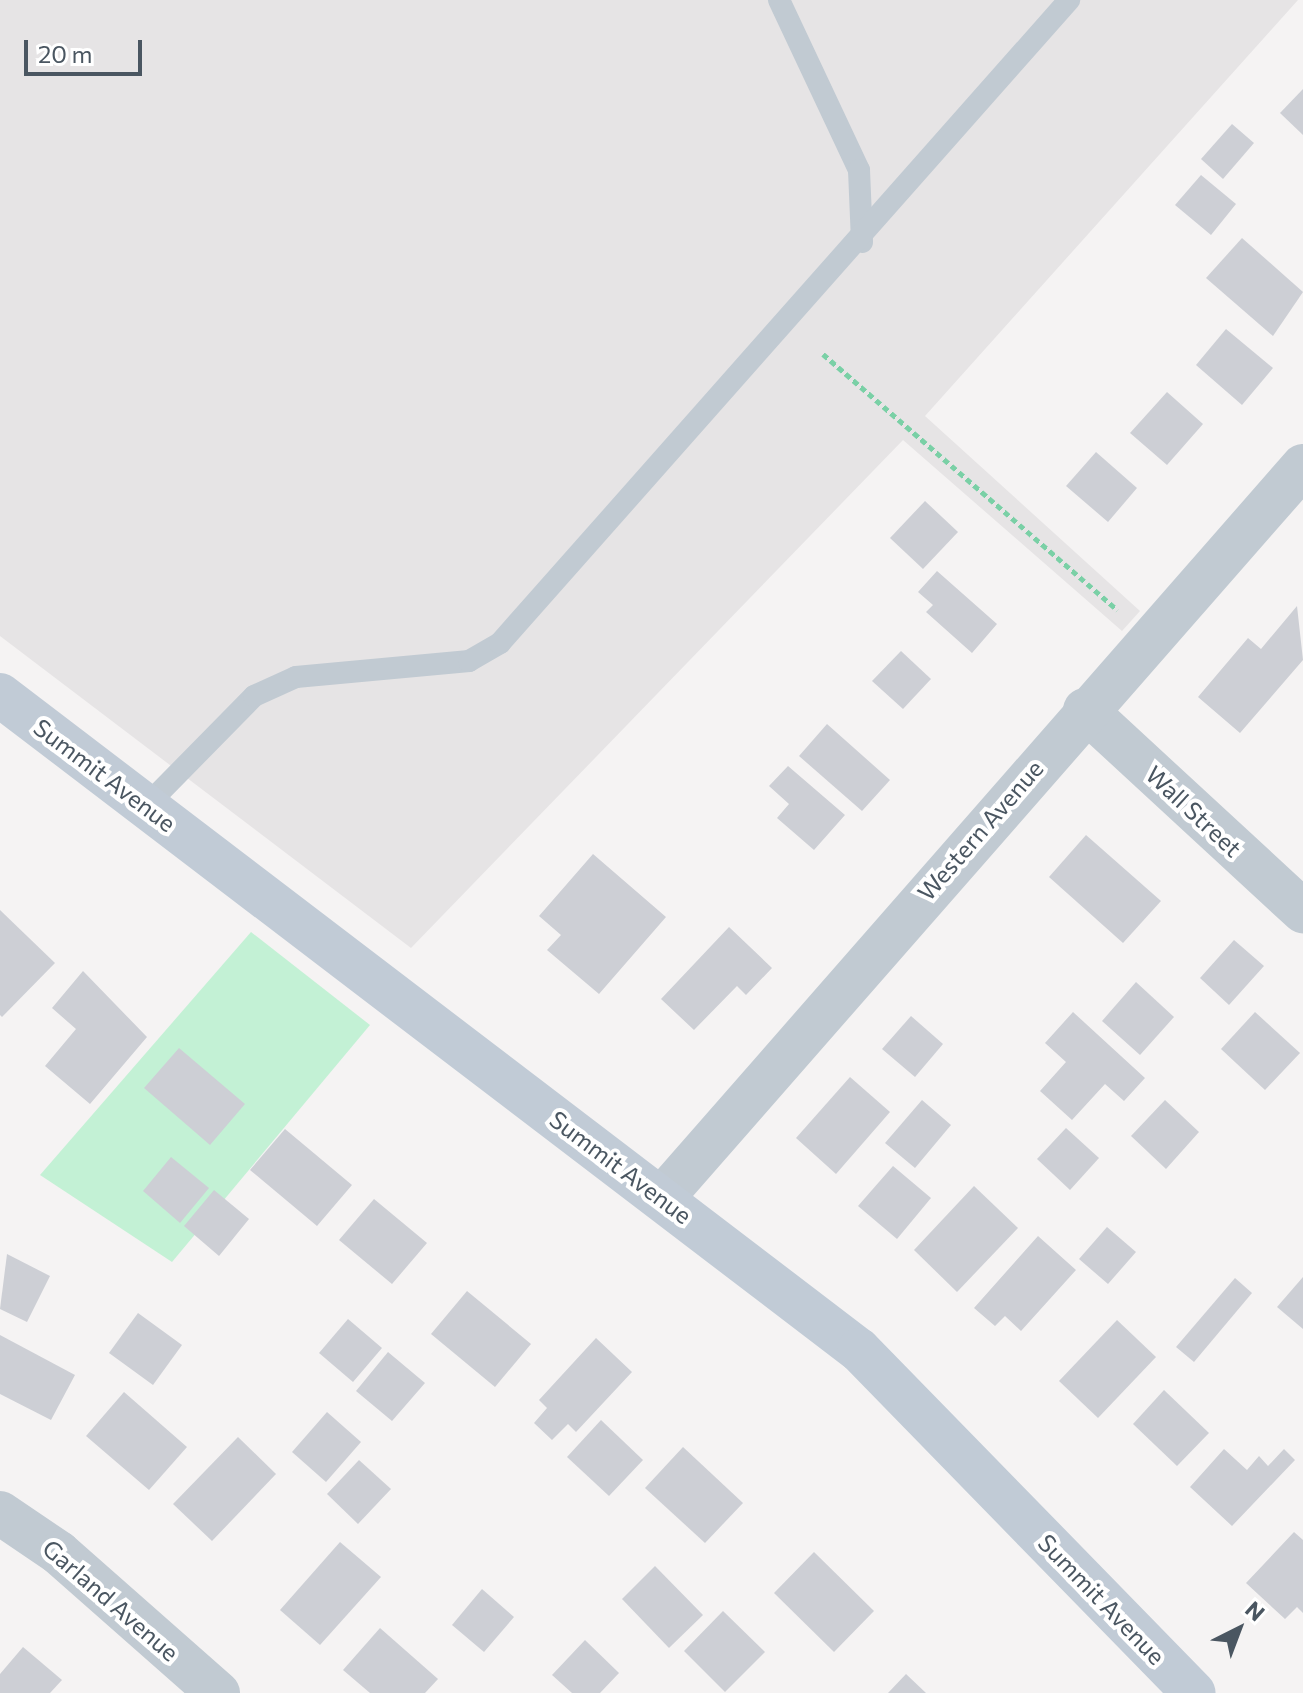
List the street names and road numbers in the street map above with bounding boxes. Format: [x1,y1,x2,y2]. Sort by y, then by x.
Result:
street label: Summit Avenue [28,712,182,838]
street label: Western Avenue [911,754,1049,906]
street label: Wall Street [1140,759,1248,863]
street label: Summit Avenue [544,1104,698,1230]
street label: Summit Avenue [1033,1528,1171,1670]
street label: Garland Avenue [37,1533,185,1667]

